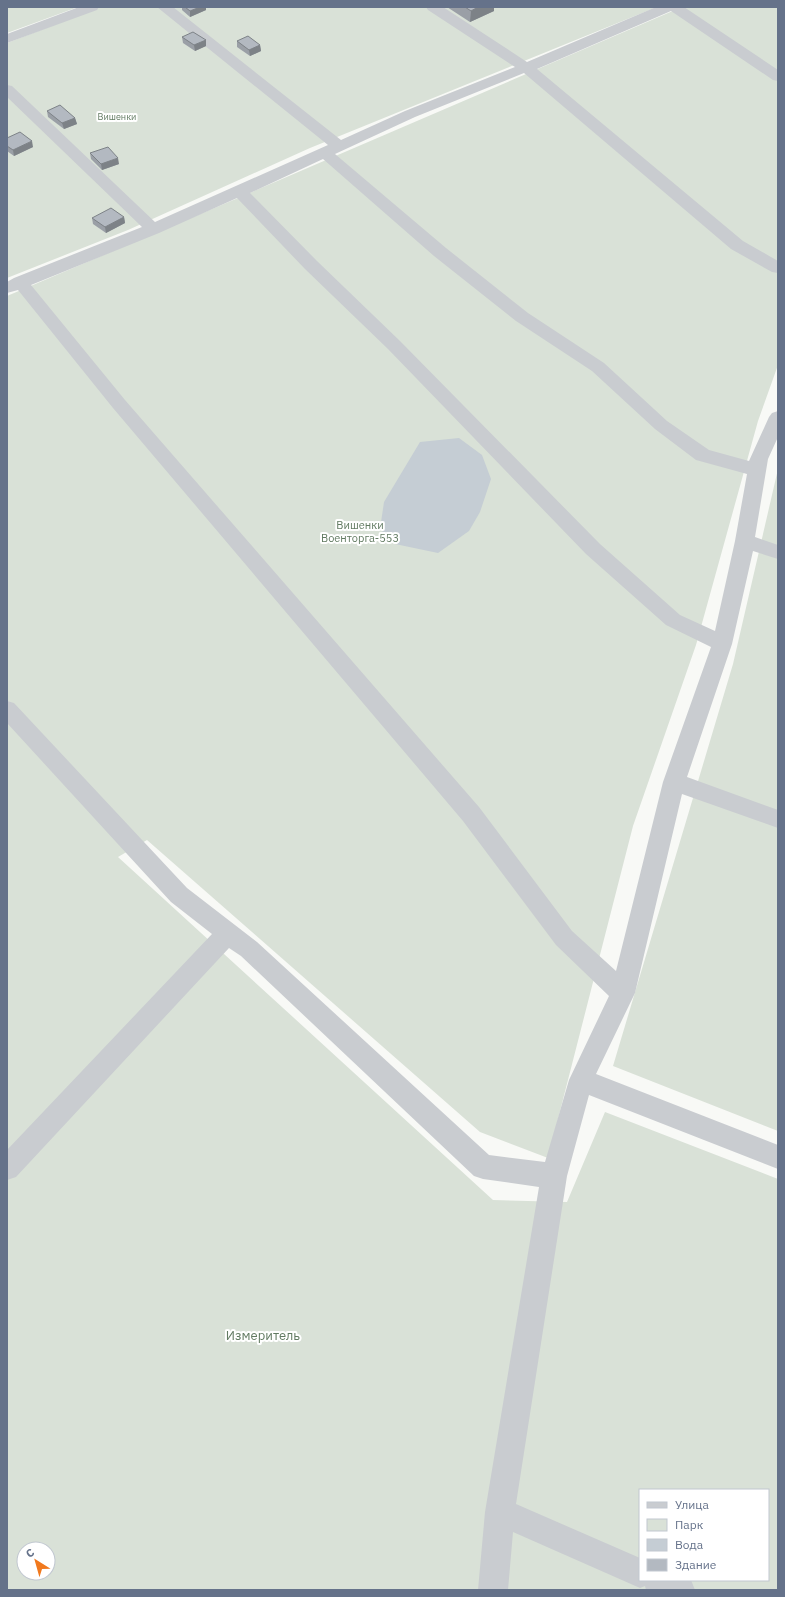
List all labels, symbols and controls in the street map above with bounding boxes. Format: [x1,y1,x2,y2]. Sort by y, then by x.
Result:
park label: Вишенки [98,111,136,122]
park label: Вишенки Военторга-553 [321,518,399,545]
park label: Измеритель [226,1327,300,1344]
legend [639,1489,769,1581]
text: Улица [675,1497,709,1512]
text: Парк [675,1517,704,1532]
text: Вода [675,1537,704,1552]
north arrow [16,1541,56,1581]
text: С [23,1545,37,1561]
text: Здание [675,1557,717,1572]

